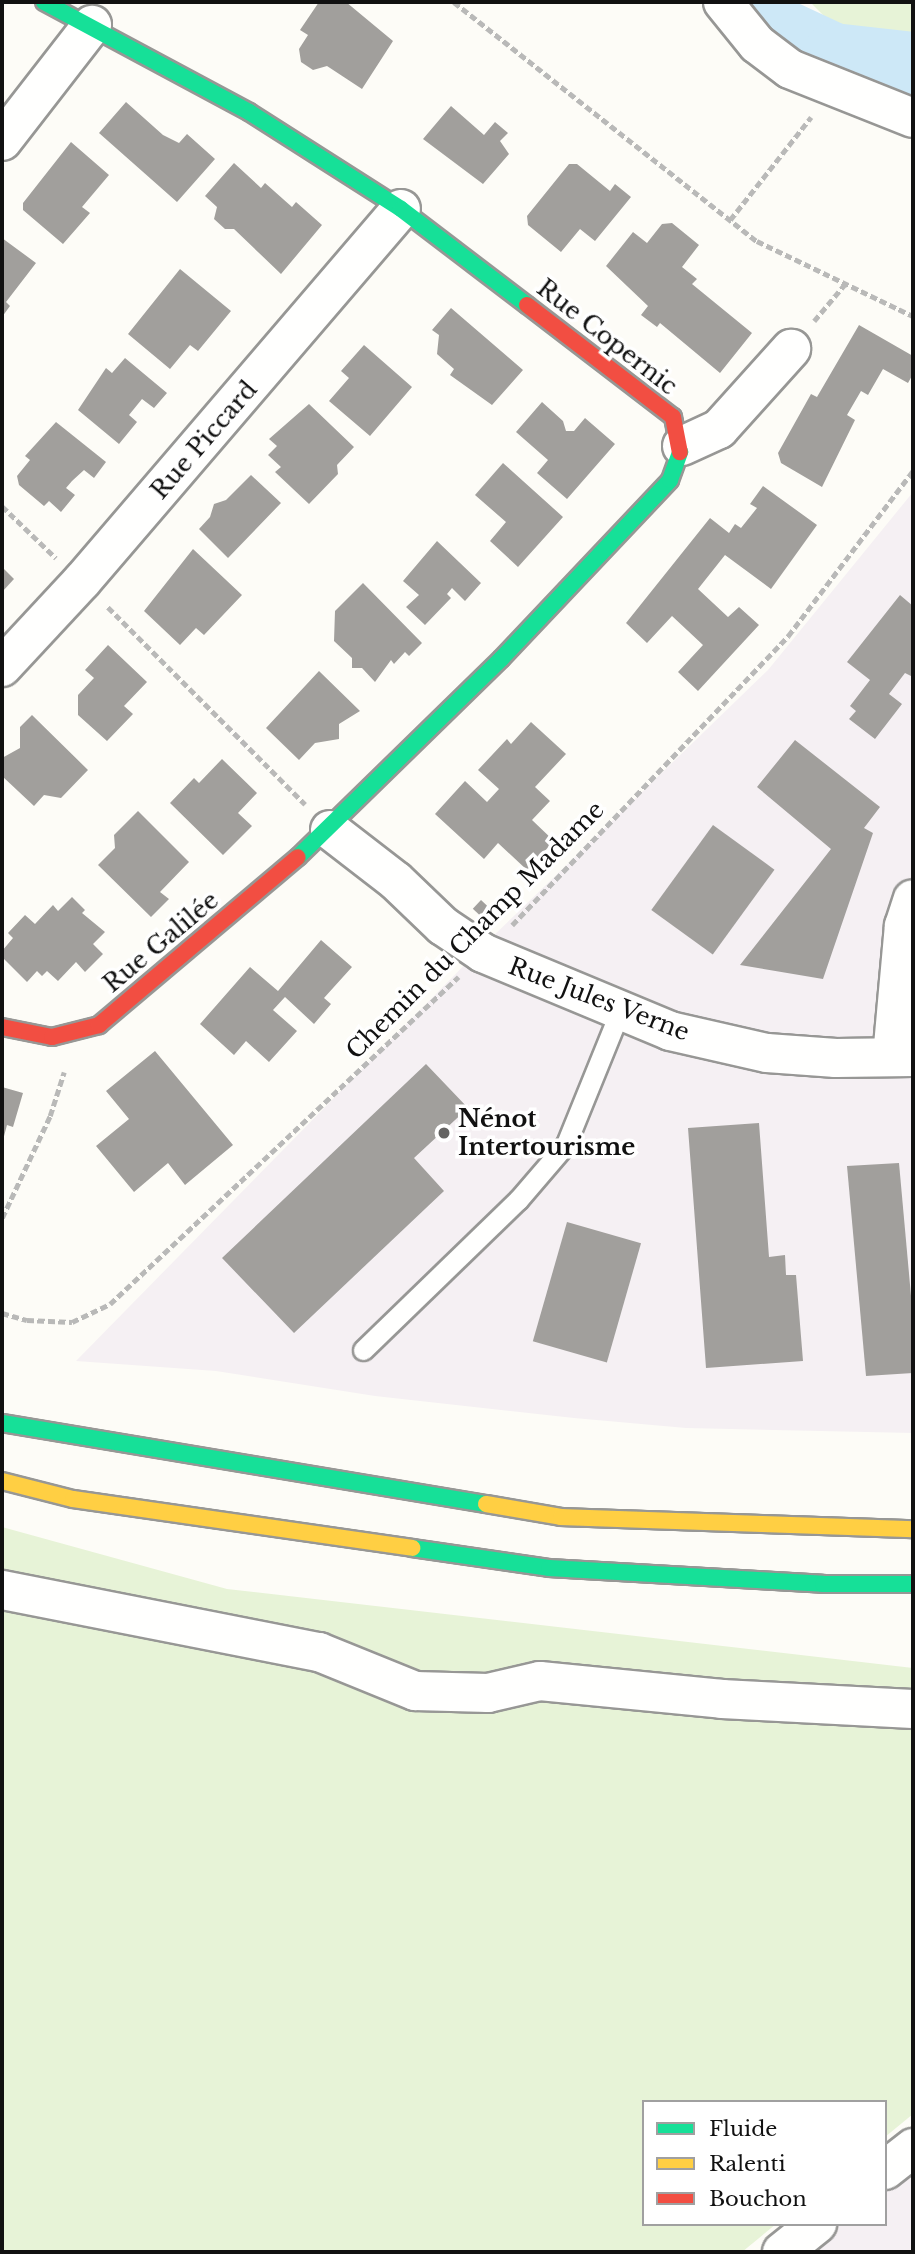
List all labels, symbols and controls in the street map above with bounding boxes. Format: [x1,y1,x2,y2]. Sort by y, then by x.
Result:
street label: Rue Copernic [531,273,683,401]
street label: Rue Piccard [145,375,263,505]
street label: Chemin du Champ Madame [340,795,610,1065]
street label: Rue Galilée [98,886,224,998]
street label: Rue Jules Verne [504,951,694,1047]
place label: Nénot Intertourisme [458,1105,635,1161]
marker: Nénot Intertourisme [436,1125,452,1141]
legend [642,2100,887,2226]
text: Fluide [709,2116,777,2142]
text: Ralenti [709,2151,786,2177]
text: Bouchon [709,2186,807,2212]

